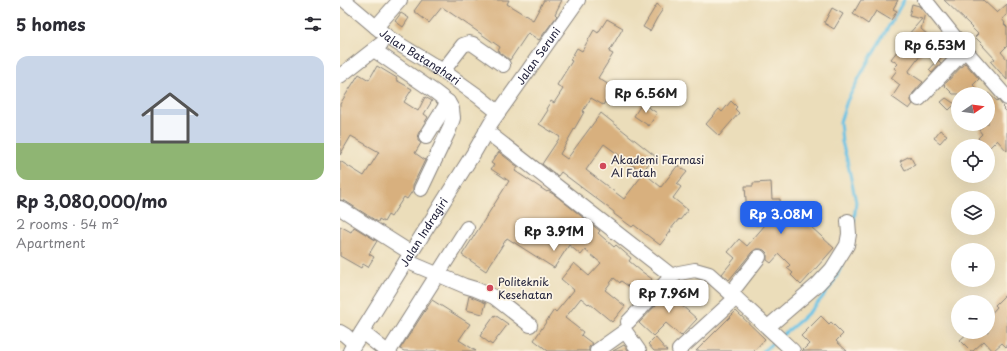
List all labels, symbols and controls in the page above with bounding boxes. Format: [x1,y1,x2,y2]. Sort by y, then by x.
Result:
text: 5 homes [16,11,86,37]
icon: filters [302,13,324,35]
street label: Jalan Batanghari [376,24,464,89]
street label: Jalan Seruni [512,24,564,88]
pin: Rp 6.53M [894,32,976,66]
text: Rp 6.53M [904,35,966,54]
pin: Rp 6.56M [605,80,687,114]
icon: home [134,82,206,154]
text: Rp 6.56M [615,83,677,102]
north arrow [951,87,995,131]
map controls [951,87,995,339]
button: locate [951,139,995,183]
place label: Akademi Farmasi Al Fatah [611,151,704,181]
marker: Akademi Farmasi Al Fatah [598,161,608,171]
text: Rp 3,080,000/mo [16,188,167,214]
button: layers [951,191,995,235]
street label: Jalan Indragiri [396,194,452,270]
pin: Rp 3.08M [740,201,822,235]
text: Rp 3.08M [749,204,813,223]
text: 2 rooms · 54 m² [16,214,119,233]
pin: Rp 3.91M [513,218,595,252]
text: Rp 3.91M [524,221,584,240]
text: Apartment [16,233,85,252]
button: + [951,243,995,287]
place label: Politeknik Kesehatan [498,273,553,303]
pin: Rp 7.96M [628,280,710,314]
marker: Politeknik Kesehatan [485,283,495,293]
text: Rp 7.96M [639,283,699,302]
button: − [951,295,995,339]

